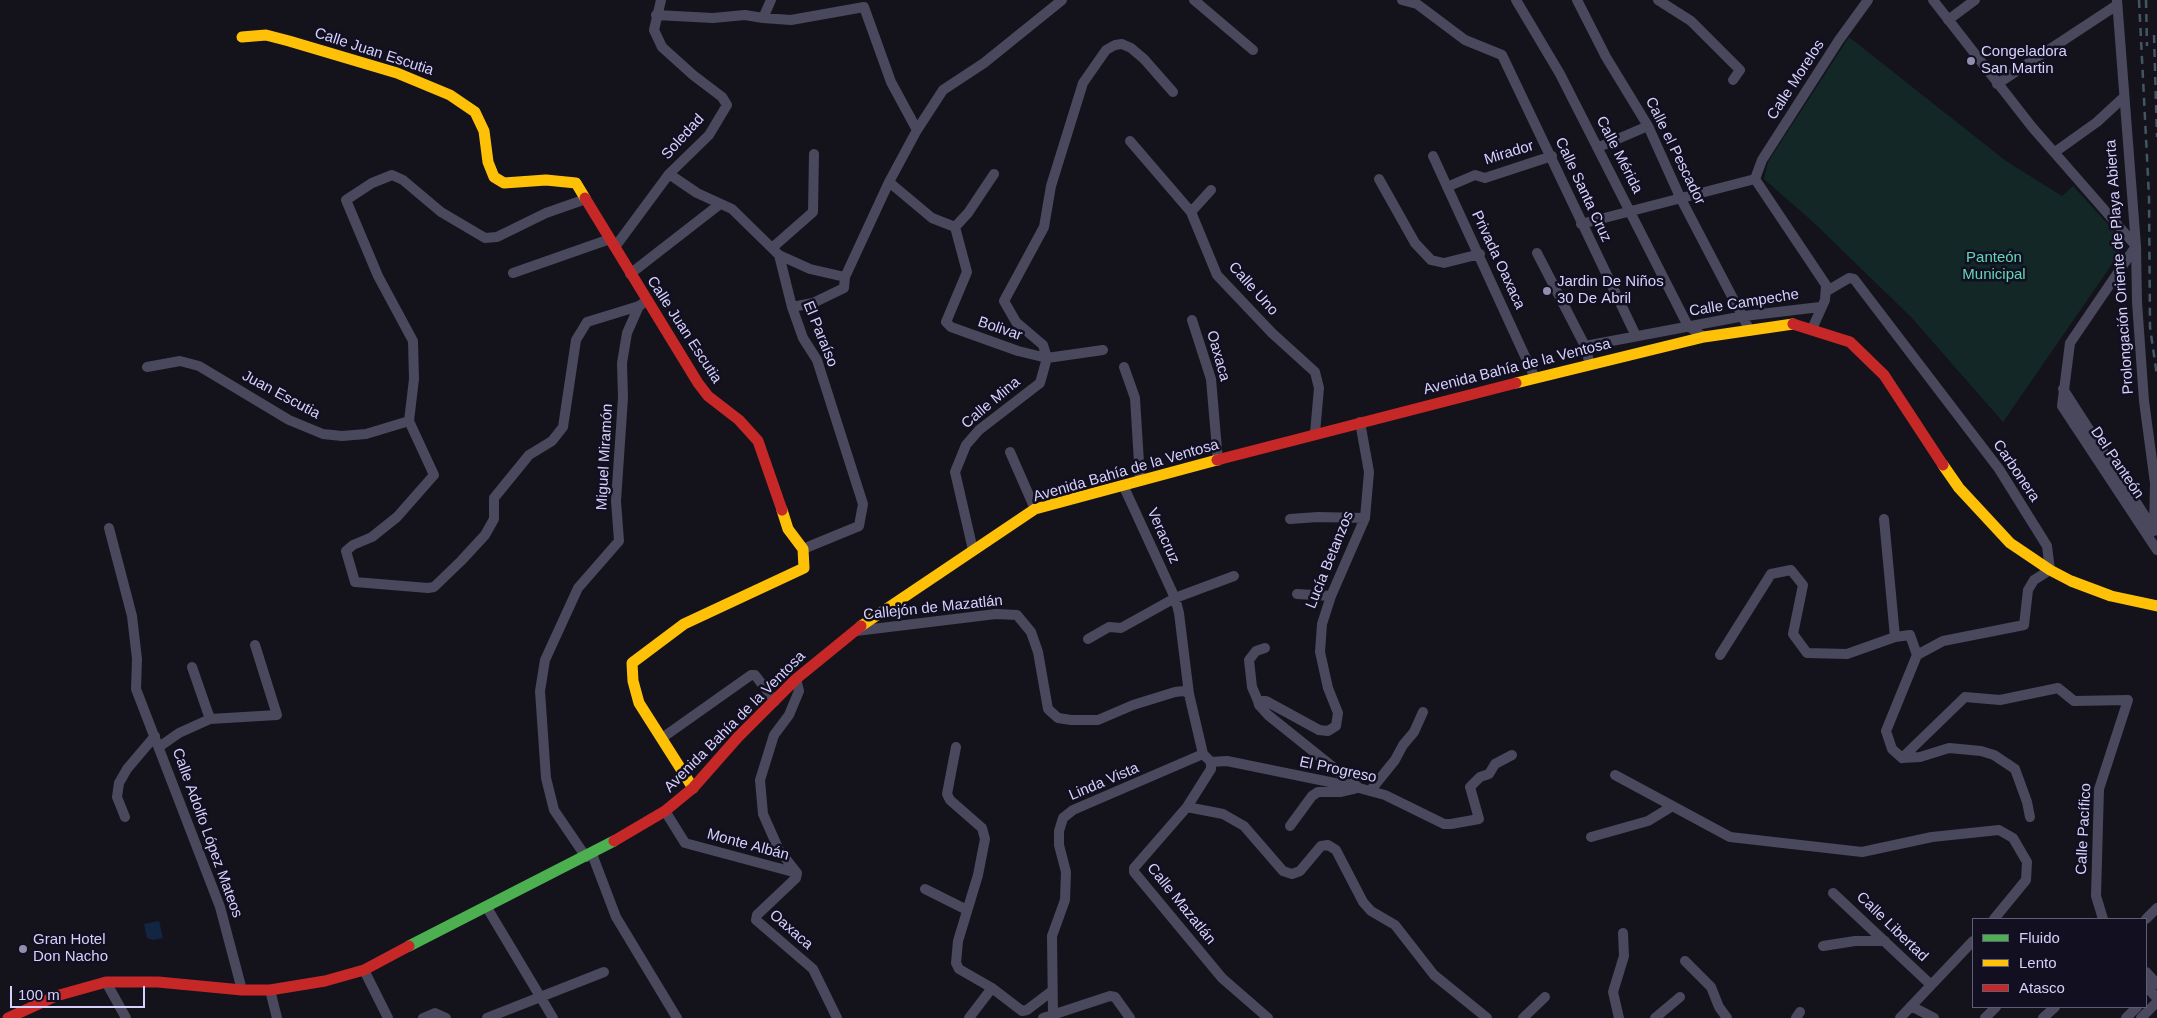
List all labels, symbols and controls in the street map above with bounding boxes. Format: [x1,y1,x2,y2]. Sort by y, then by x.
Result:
street label: Calle Juan Escutia [312,24,436,80]
street label: Calle Morelos [1763,37,1829,123]
place label: Congeladora San Martin [1981,43,2067,78]
marker: Congeladora San Martin [1965,55,1977,67]
street label: Calle el Pescador [1641,94,1709,208]
street label: Soledad [658,111,708,163]
street label: Calle Mérida [1592,113,1646,197]
street label: Calle Santa Cruz [1551,135,1615,245]
street label: Mirador [1482,137,1536,169]
street label: Prolongación Oriente de Playa Abierta [2102,139,2138,395]
street label: Privada Oaxaca [1467,208,1529,312]
park label: Panteón Municipal [1962,249,2026,284]
street label: Calle Uno [1224,259,1282,319]
street label: Calle Juan Escutia [643,273,725,387]
place label: Jardin De Niños 30 De Abril [1557,273,1664,308]
marker: Jardin De Niños 30 De Abril [1541,285,1553,297]
street label: Calle Campeche [1688,285,1800,321]
street label: El Paraíso [799,299,841,369]
street label: Bolivar [975,313,1025,345]
street label: Oaxaca [1202,329,1234,383]
street label: Avenida Bahía de la Ventosa [1421,335,1613,399]
street label: Juan Escutia [239,367,323,423]
street label: Calle Mina [958,373,1024,433]
street label: Miguel Miramón [593,403,617,511]
street label: Del Panteón [2086,424,2148,502]
street label: Avenida Bahía de la Ventosa [1031,436,1221,506]
street label: Carbonera [1989,437,2043,505]
street label: Veracruz [1143,505,1183,567]
street label: Lucía Betanzos [1302,509,1358,611]
street label: Callejón de Mazatlán [862,592,1004,624]
street label: Avenida Bahía de la Ventosa [661,648,809,796]
street label: Calle Adolfo López Mateos [168,746,246,920]
street label: El Progreso [1298,753,1378,787]
street label: Linda Vista [1066,759,1142,805]
street label: Calle Pacífico [2073,783,2095,875]
street label: Monte Albán [705,825,791,865]
street label: Calle Mazatlán [1143,860,1219,948]
street label: Calle Libertad [1852,888,1932,966]
street label: Oaxaca [766,906,816,954]
legend [1972,918,2147,1008]
text: Fluido [2019,929,2060,946]
place label: Gran Hotel Don Nacho [33,931,108,966]
marker: Gran Hotel Don Nacho [17,943,29,955]
text: Lento [2019,954,2057,971]
scale bar [12,976,148,1008]
text: Atasco [2019,979,2065,996]
text: 100 m [18,986,60,1003]

